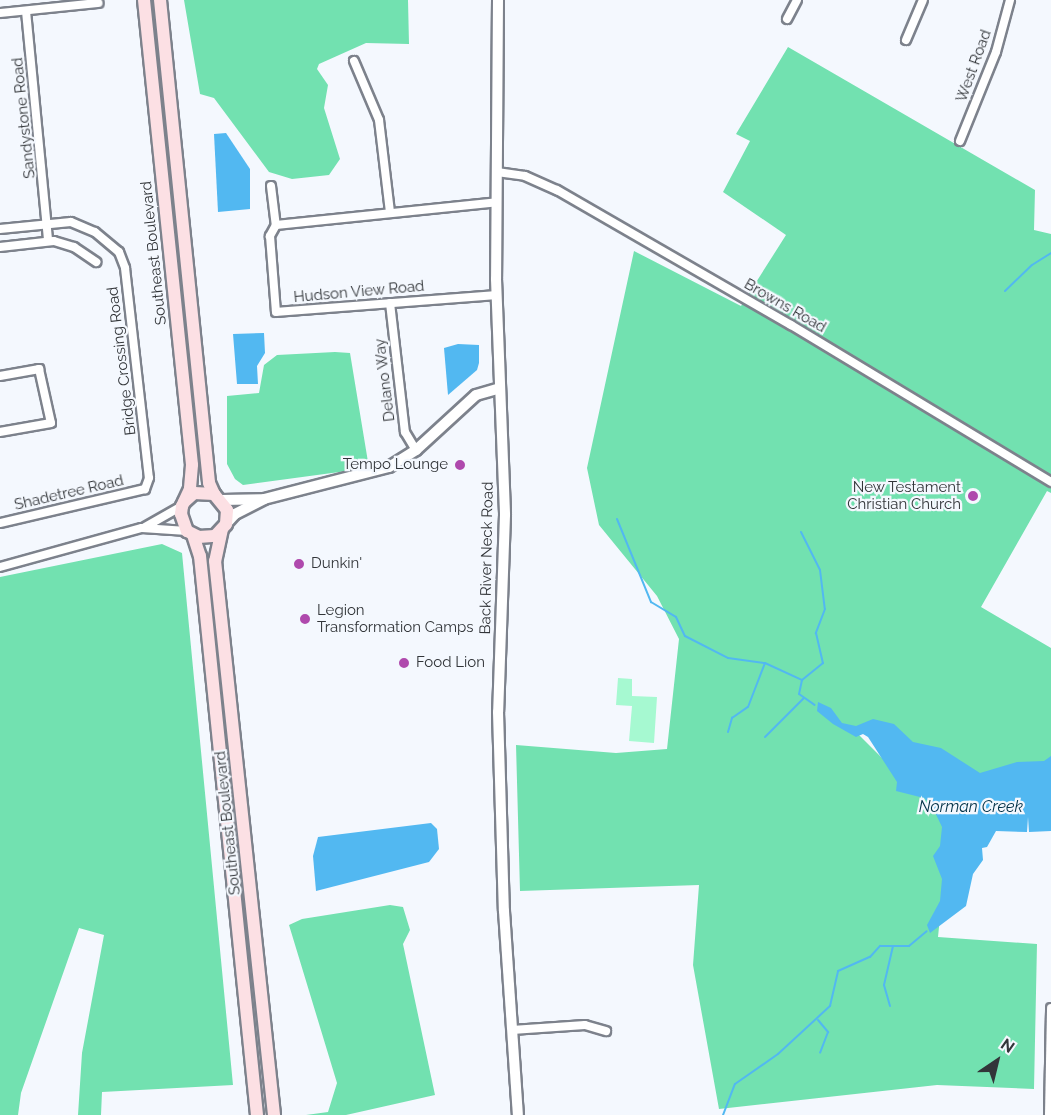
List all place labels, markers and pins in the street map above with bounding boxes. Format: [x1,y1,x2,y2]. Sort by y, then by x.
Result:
place label: Tempo Lounge [343,456,448,474]
marker: Tempo Lounge [453,458,467,472]
place label: New Testament Christian Church [847,478,961,513]
marker: New Testament Christian Church [966,489,980,503]
place label: Dunkin' [311,555,362,573]
marker: Dunkin' [292,557,306,571]
place label: Legion Transformation Camps [317,601,474,636]
marker: Legion Transformation Camps [298,612,312,626]
place label: Food Lion [416,654,485,672]
marker: Food Lion [397,656,411,670]

